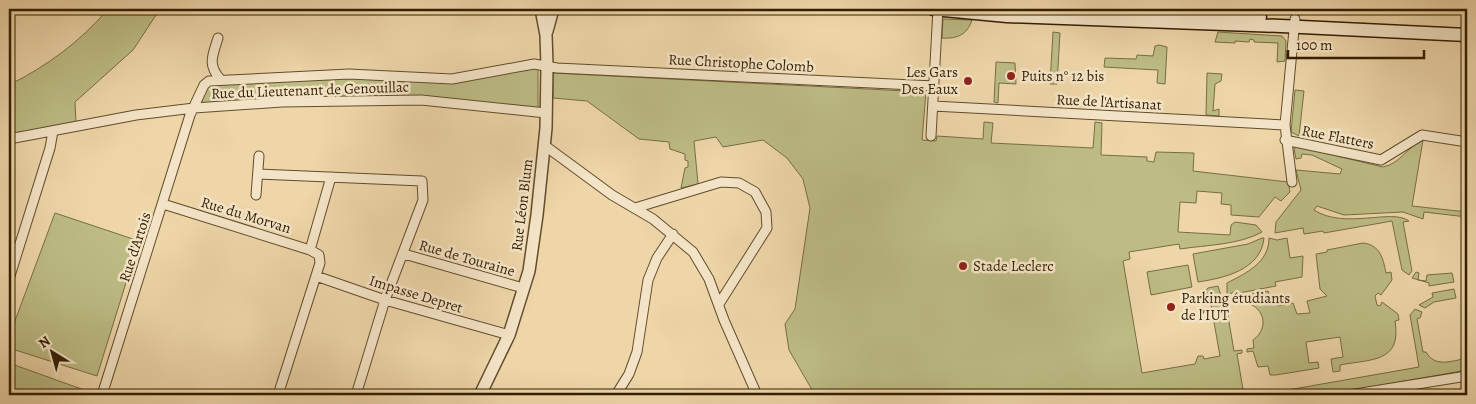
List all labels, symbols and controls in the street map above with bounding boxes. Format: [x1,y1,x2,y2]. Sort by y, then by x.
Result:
scale bar [1288,28,1425,60]
text: 100 m [1296,35,1333,55]
street label: Rue Christophe Colomb [668,49,815,77]
place label: Les Gars Des Eaux [901,62,958,99]
place label: Puits n° 12 bis [1021,66,1104,86]
marker: Puits n° 12 bis [1005,70,1017,82]
marker: Les Gars Des Eaux [962,75,974,87]
street label: Rue du Lieutenant de Genouillac [211,77,409,103]
street label: Rue de l'Artisanat [1056,89,1162,115]
street label: Rue Flatters [1300,120,1376,154]
street label: Rue Léon Blum [506,157,538,252]
street label: Rue du Morvan [199,192,293,238]
street label: Rue d'Artois [114,209,156,285]
street label: Rue de Touraine [417,235,518,281]
place label: Stade Leclerc [973,256,1054,276]
marker: Stade Leclerc [957,260,969,272]
street label: Impasse Depret [367,270,465,318]
place label: Parking étudiants de l'IUT [1181,288,1290,325]
marker: Parking étudiants de l'IUT [1165,301,1177,313]
north arrow [28,326,78,376]
text: N [35,331,54,353]

